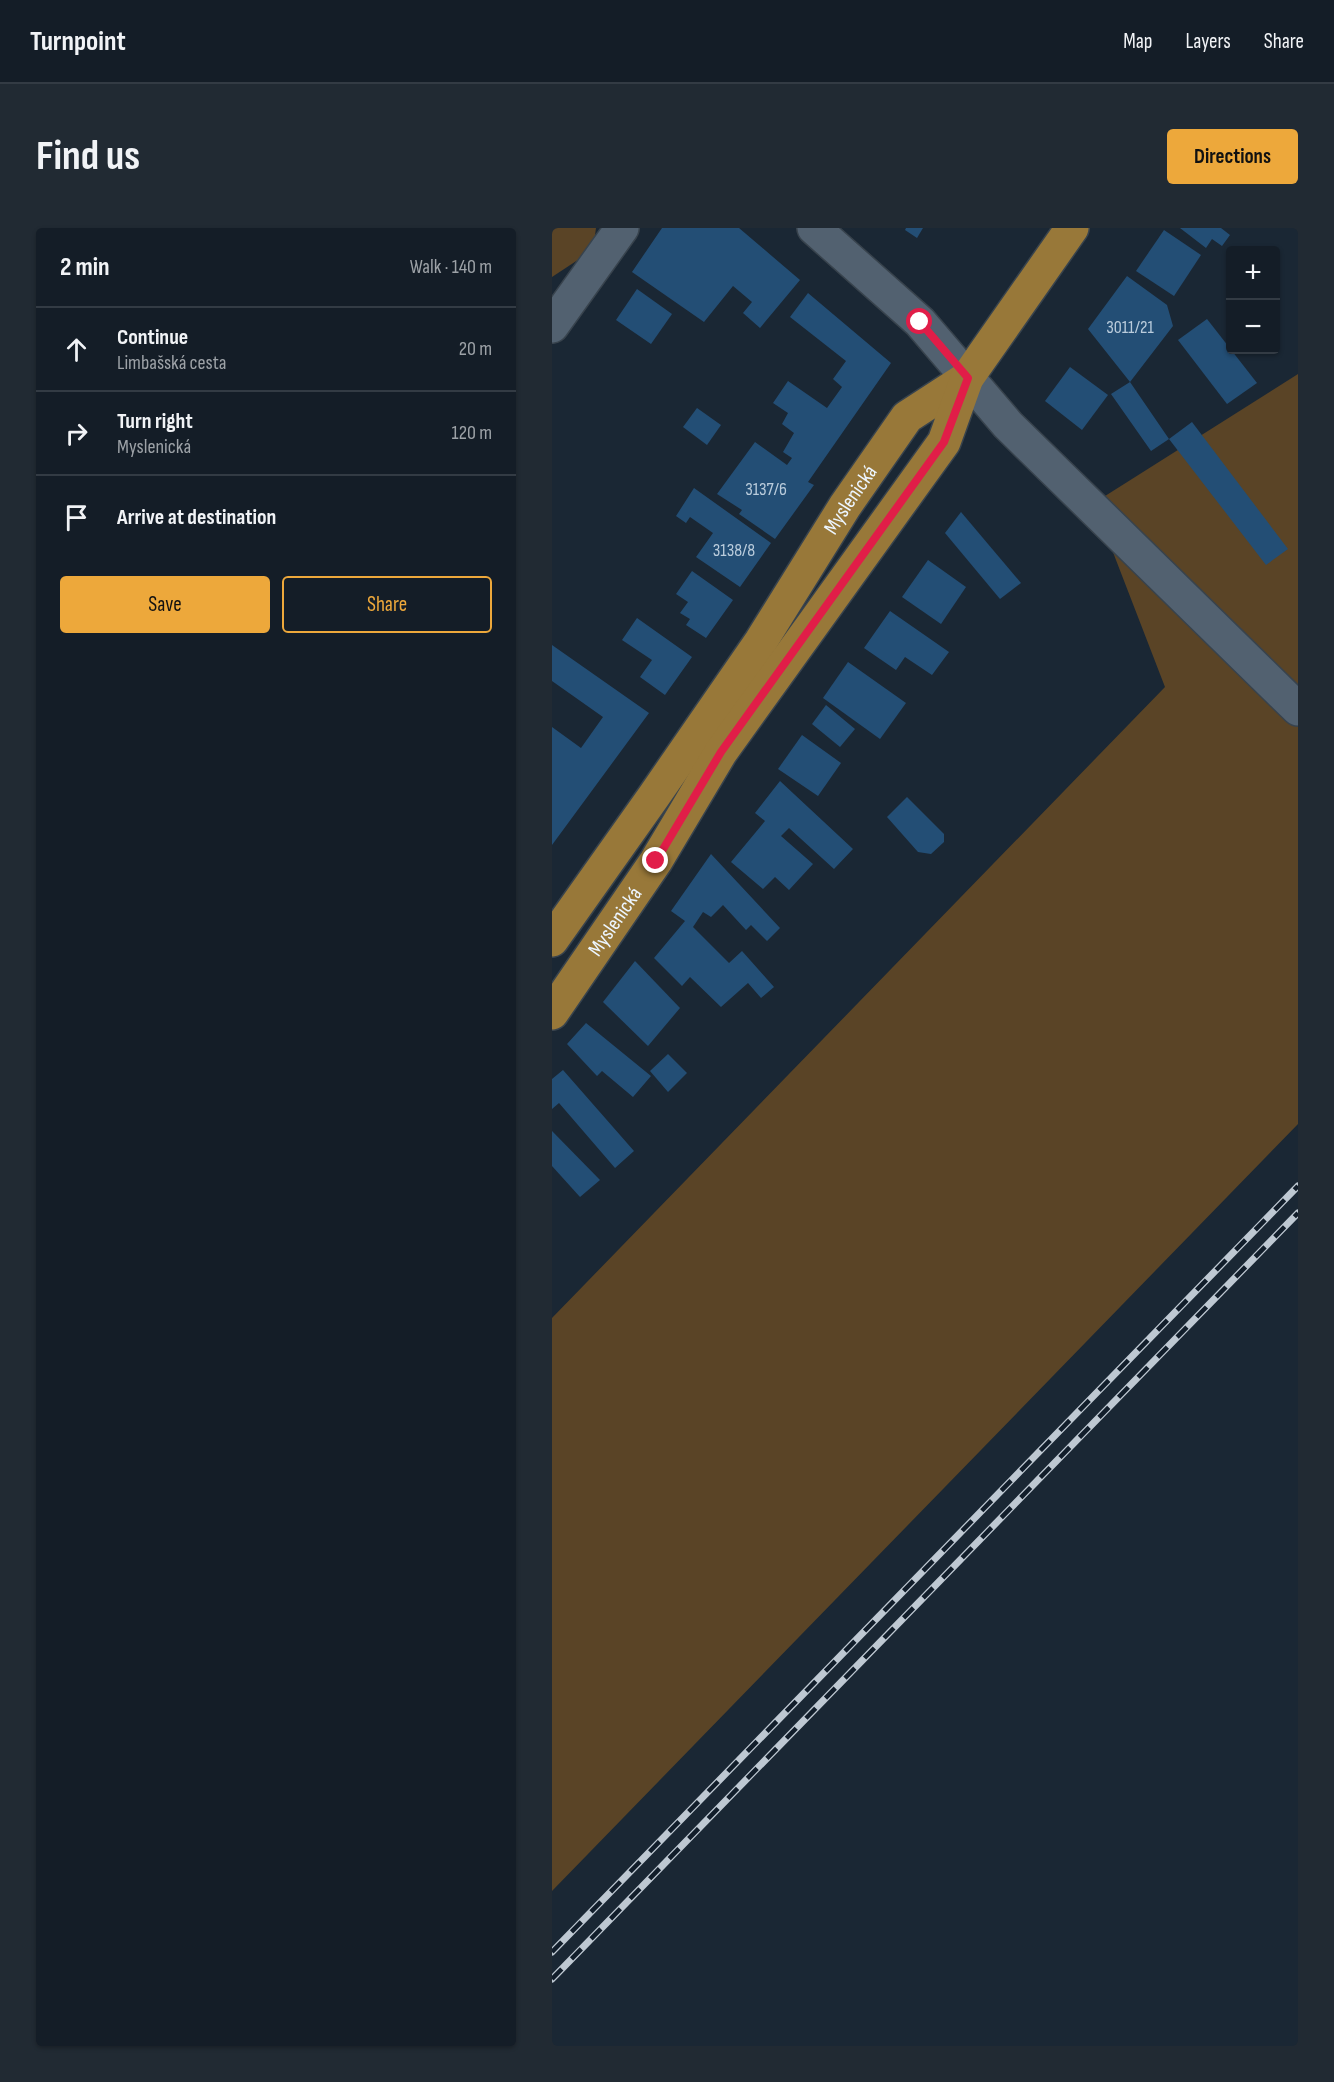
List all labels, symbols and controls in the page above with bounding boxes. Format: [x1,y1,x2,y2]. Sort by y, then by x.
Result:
text: Turnpoint [30,25,126,58]
text: Map [1123,29,1152,54]
text: Layers [1185,29,1231,54]
text: Share [1264,29,1304,54]
button: Directions [1167,129,1298,184]
text: Find us [36,131,140,182]
map controls [1226,246,1280,354]
button: + [1226,246,1280,300]
text: 2 min [60,252,110,283]
text: Walk · 140 m [410,255,492,279]
button: − [1226,300,1280,354]
route start [906,308,932,334]
house number: 3011/21 [1106,317,1154,338]
text: Continue [117,324,188,351]
icon: ahead [60,333,93,366]
text: 20 m [459,337,492,361]
text: Limbašská cesta [117,351,226,375]
text: Turn right [117,408,193,435]
icon: right [60,417,93,450]
text: 120 m [452,421,492,445]
text: Myslenická [117,435,191,459]
street label: Myslenická [819,460,883,539]
house number: 3137/6 [745,479,787,500]
icon: arrive [60,501,93,534]
text: Arrive at destination [117,504,276,531]
house number: 3138/8 [713,540,755,561]
button: Save [60,576,270,633]
button: Share [282,576,492,633]
route end [642,847,668,873]
street label: Myslenická [583,882,647,961]

